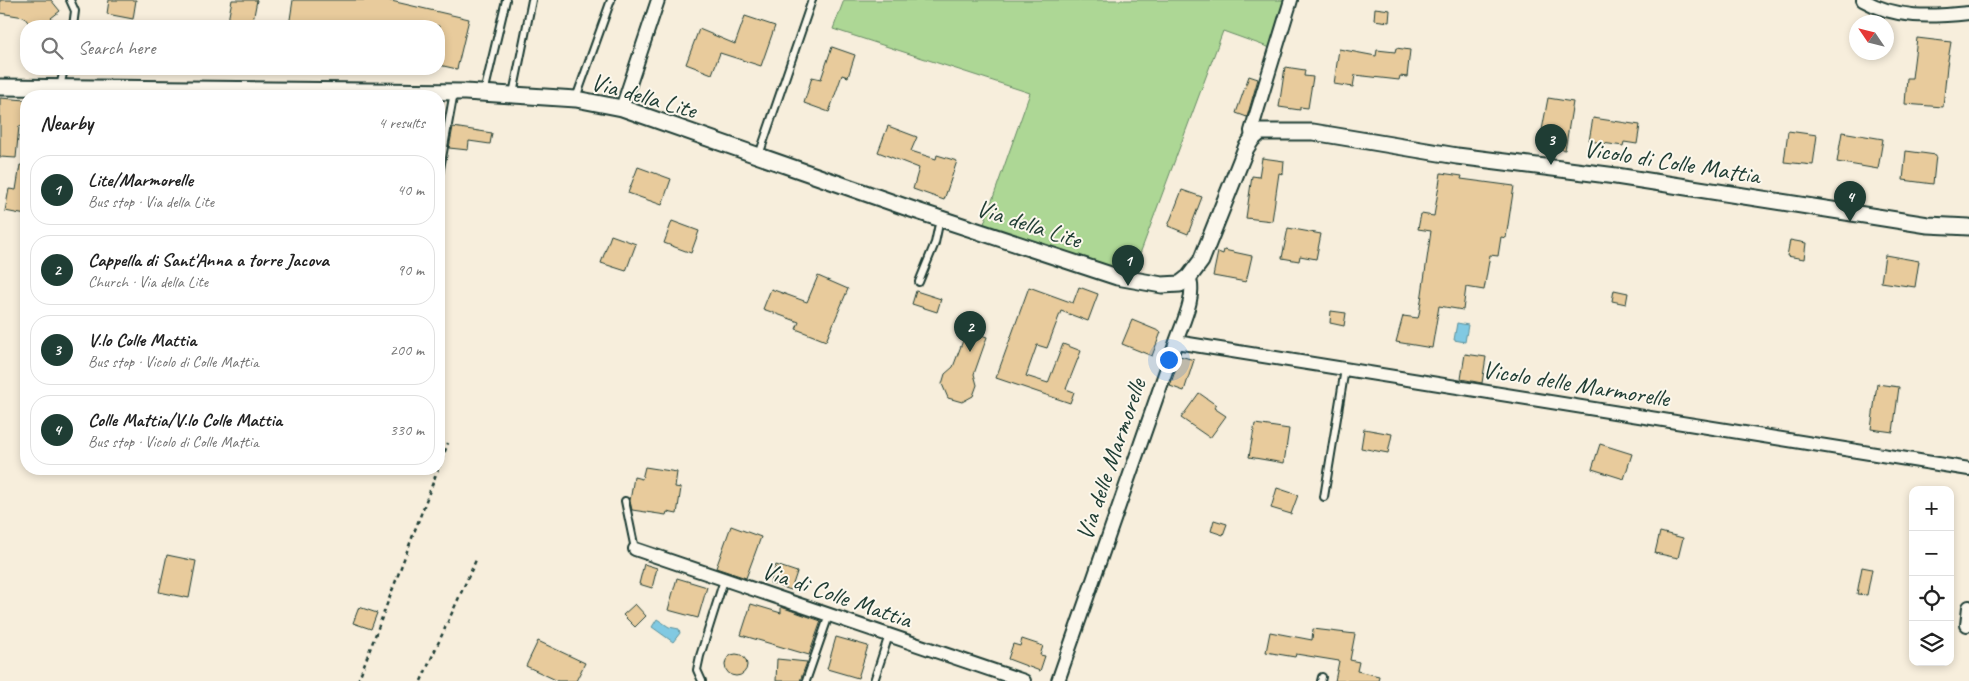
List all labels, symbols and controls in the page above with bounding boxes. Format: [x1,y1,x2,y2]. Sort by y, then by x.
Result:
north arrow [1849,15,1894,60]
search box [20,20,445,75]
icon: search [38,34,66,62]
text: Search here [78,36,155,60]
street label: Via della Lite [587,66,702,127]
text: Nearby [40,110,93,136]
text: 4 results [378,113,425,133]
pin: 3 [1535,124,1567,165]
street label: Vicolo di Colle Mattia [1581,132,1765,192]
text: Lite/Marmorelle [88,168,193,192]
text: 1 [53,180,61,200]
text: 40 m [397,180,424,200]
pin: 4 [1834,181,1866,222]
text: Bus stop · Via della Lite [88,192,214,212]
street label: Via della Lite [972,192,1087,256]
pin: 1 [1112,245,1144,286]
text: Cappella di Sant'Anna a torre Jacova [88,248,329,272]
text: 2 [53,260,61,280]
text: 90 m [397,260,424,280]
text: Church · Via della Lite [88,272,208,292]
pin: 2 [954,311,986,352]
text: V.lo Colle Mattia [88,328,196,352]
text: 3 [53,340,61,360]
text: 200 m [390,340,424,360]
your location [1156,347,1182,373]
text: Bus stop · Vicolo di Colle Mattia [88,352,259,372]
street label: Vicolo delle Marmorelle [1480,353,1673,415]
street label: Via delle Marmorelle [1068,373,1154,544]
text: Colle Mattia/V.lo Colle Mattia [88,408,282,432]
text: 4 [53,420,61,440]
text: 330 m [390,420,424,440]
text: Bus stop · Vicolo di Colle Mattia [88,432,259,452]
map controls [1909,486,1954,666]
button: + [1909,486,1954,531]
button: − [1909,531,1954,576]
street label: Via di Colle Mattia [758,554,918,636]
button: locate [1909,576,1954,621]
button: layers [1909,621,1954,666]

